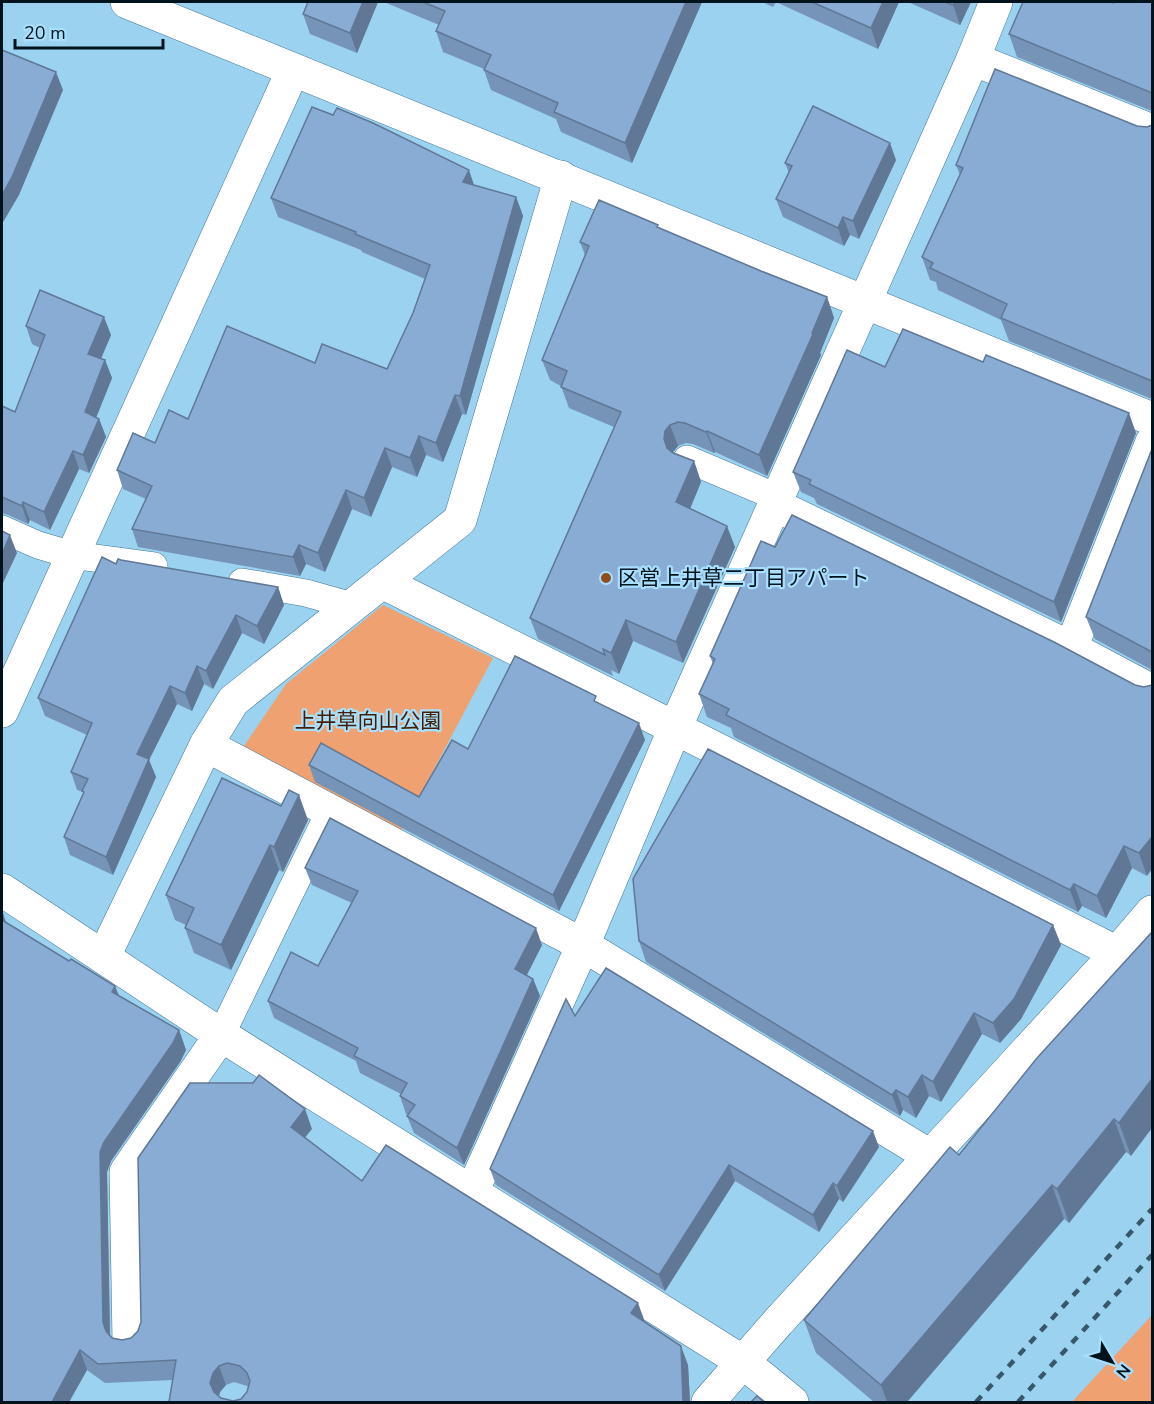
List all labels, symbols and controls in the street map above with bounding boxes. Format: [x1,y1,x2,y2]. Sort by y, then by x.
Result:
scale bar [15,12,164,50]
text: 20 m [24,21,66,45]
place label: 区営上井草二丁目アパート [618,564,870,592]
marker: 区営上井草二丁目アパート [599,571,613,585]
park label: 上井草向山公園 [295,707,442,735]
north arrow [1082,1332,1142,1392]
text: N [1111,1359,1135,1382]

